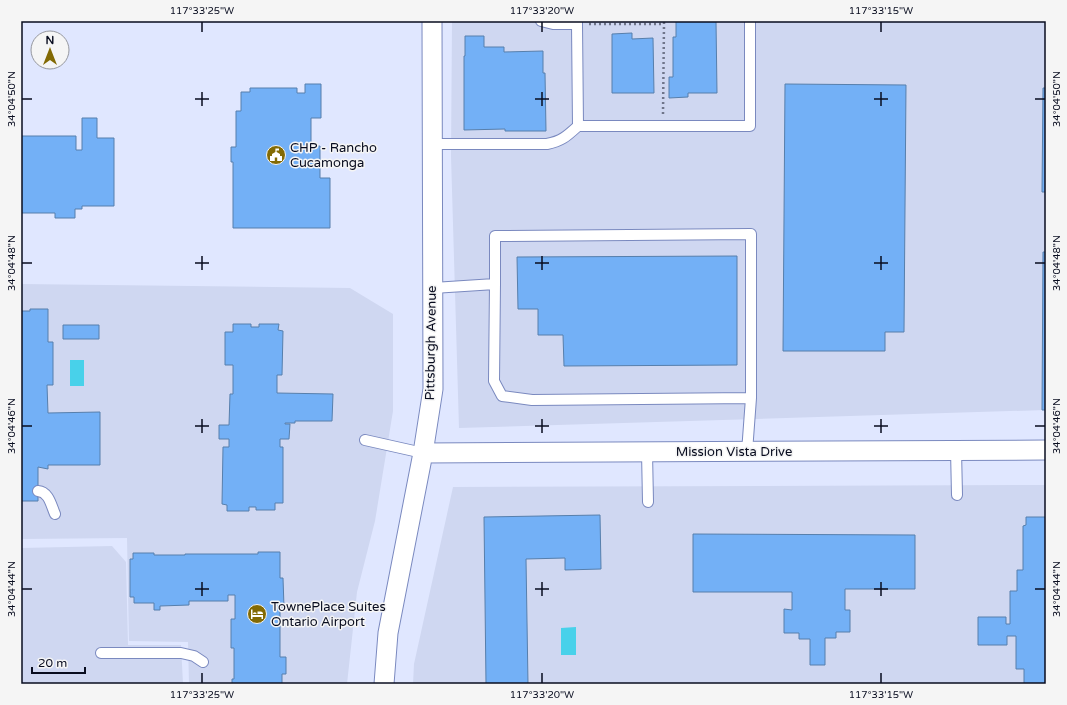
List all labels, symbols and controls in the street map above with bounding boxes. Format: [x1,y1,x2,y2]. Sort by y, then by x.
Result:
text: 117°33'25"W [170,5,234,17]
text: 117°33'20"W [510,5,574,17]
text: 117°33'15"W [849,5,913,17]
north arrow [30,30,70,70]
text: N [46,34,54,47]
text: 34°04'50"N [6,71,18,127]
text: 34°04'50"N [1051,71,1063,127]
place label: CHP - Rancho Cucamonga [290,140,377,171]
public building icon: CHP - Rancho Cucamonga [265,144,287,166]
text: 34°04'48"N [6,235,18,291]
text: 34°04'48"N [1051,235,1063,291]
street label: Pittsburgh Avenue [422,285,440,401]
text: 34°04'46"N [6,398,18,454]
text: 34°04'46"N [1051,398,1063,454]
street label: Mission Vista Drive [676,444,792,460]
text: 34°04'44"N [6,561,18,617]
text: 34°04'44"N [1051,561,1063,617]
place label: TownePlace Suites Ontario Airport [271,599,386,630]
hotel icon: TownePlace Suites Ontario Airport [246,603,268,625]
scale bar [32,649,85,675]
text: 20 m [38,656,67,670]
text: 117°33'25"W [170,689,234,701]
text: 117°33'20"W [510,689,574,701]
text: 117°33'15"W [849,689,913,701]

